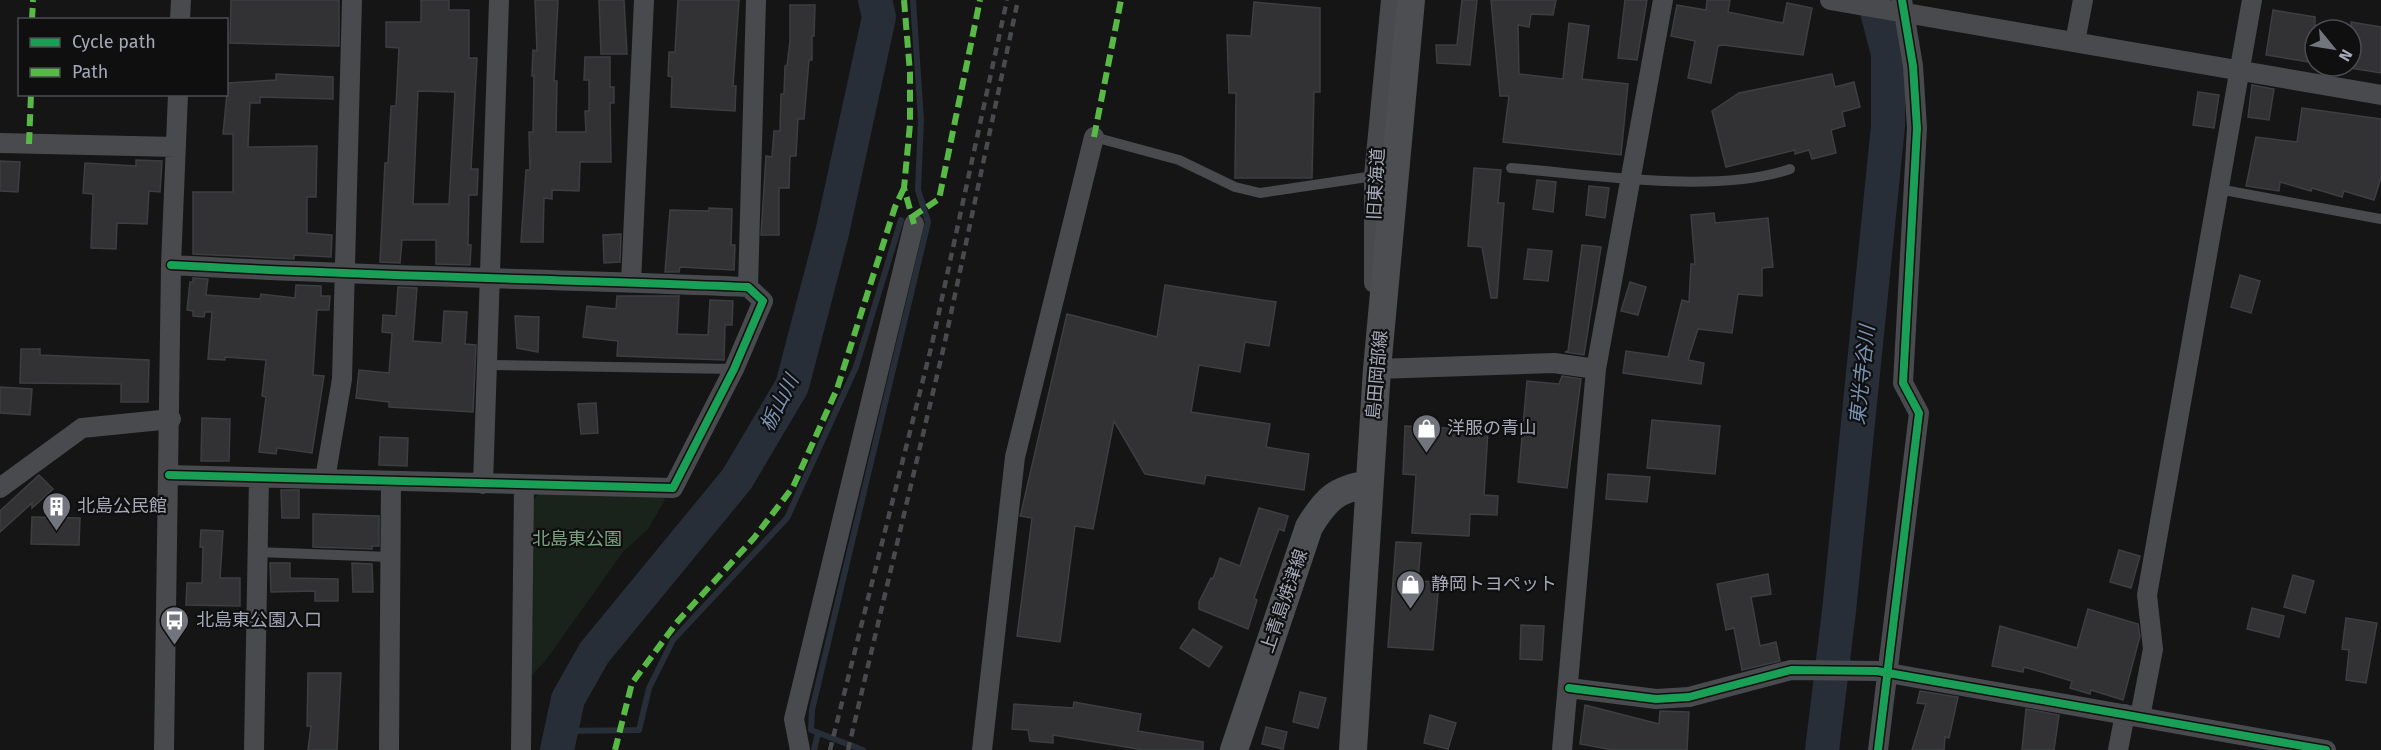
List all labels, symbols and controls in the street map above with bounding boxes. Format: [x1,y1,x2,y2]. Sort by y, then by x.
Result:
legend [18,18,228,96]
north arrow [2303,18,2363,78]
text: Cycle path [72,31,156,53]
text: N [2335,46,2356,65]
text: Path [72,61,108,83]
street label: 旧東海道 [1363,147,1389,221]
water label: 東光寺谷川 [1845,322,1879,426]
street label: 島田岡部線 [1362,329,1392,421]
water label: 栃山川 [755,369,804,435]
shop icon: 洋服の青山 [1410,412,1442,454]
place label: 洋服の青山 [1447,417,1537,439]
building icon: 北島公民館 [40,490,72,532]
place label: 北島公民館 [77,495,167,517]
park label: 北島東公園 [532,528,622,550]
street label: 上青島焼津線 [1256,546,1312,656]
shop icon: 静岡トヨペット [1394,568,1426,610]
place label: 静岡トヨペット [1431,573,1557,595]
bus stop icon: 北島東公園入口 [159,604,191,646]
place label: 北島東公園入口 [196,609,322,631]

